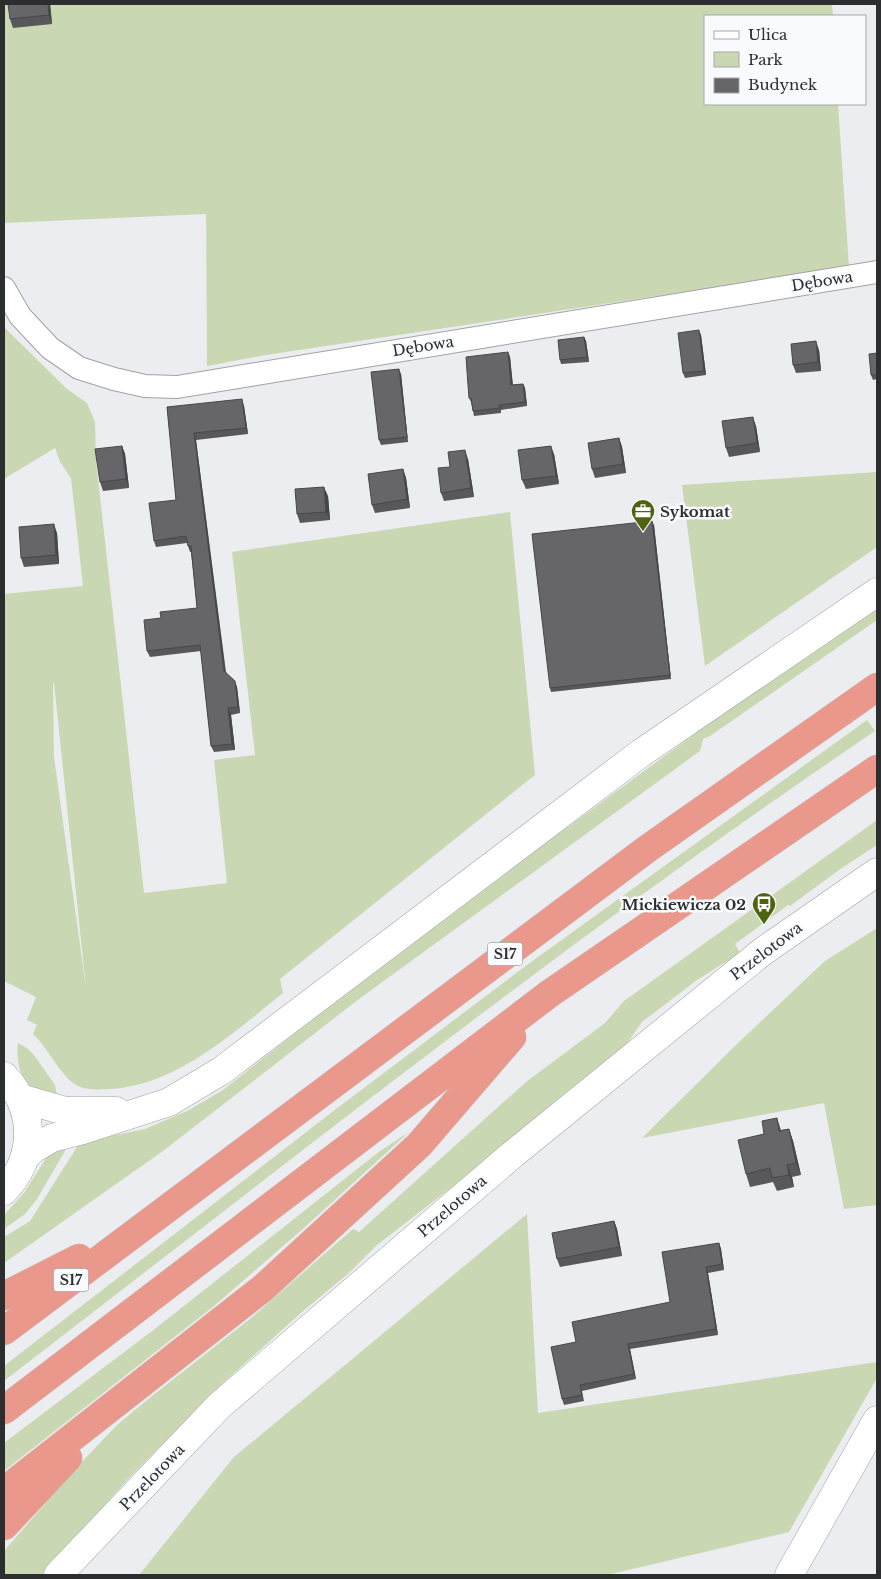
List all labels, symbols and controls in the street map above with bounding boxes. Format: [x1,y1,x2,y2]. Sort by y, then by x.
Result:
legend [704,15,866,105]
text: Ulica [748,25,788,44]
text: Park [748,50,784,69]
text: Budynek [748,75,818,94]
street label: Dębowa [790,267,855,295]
street label: Dębowa [391,332,456,360]
office icon: Sykomat [630,498,656,532]
place label: Sykomat [660,502,730,521]
bus stop icon: Mickiewicza 02 [751,891,777,925]
place label: Mickiewicza 02 [622,895,746,914]
street label: Przelotowa [726,917,806,984]
road number: S17 [488,942,522,966]
street label: Przelotowa [414,1170,491,1241]
road number: S17 [54,1268,88,1292]
street label: Przelotowa [116,1439,189,1514]

